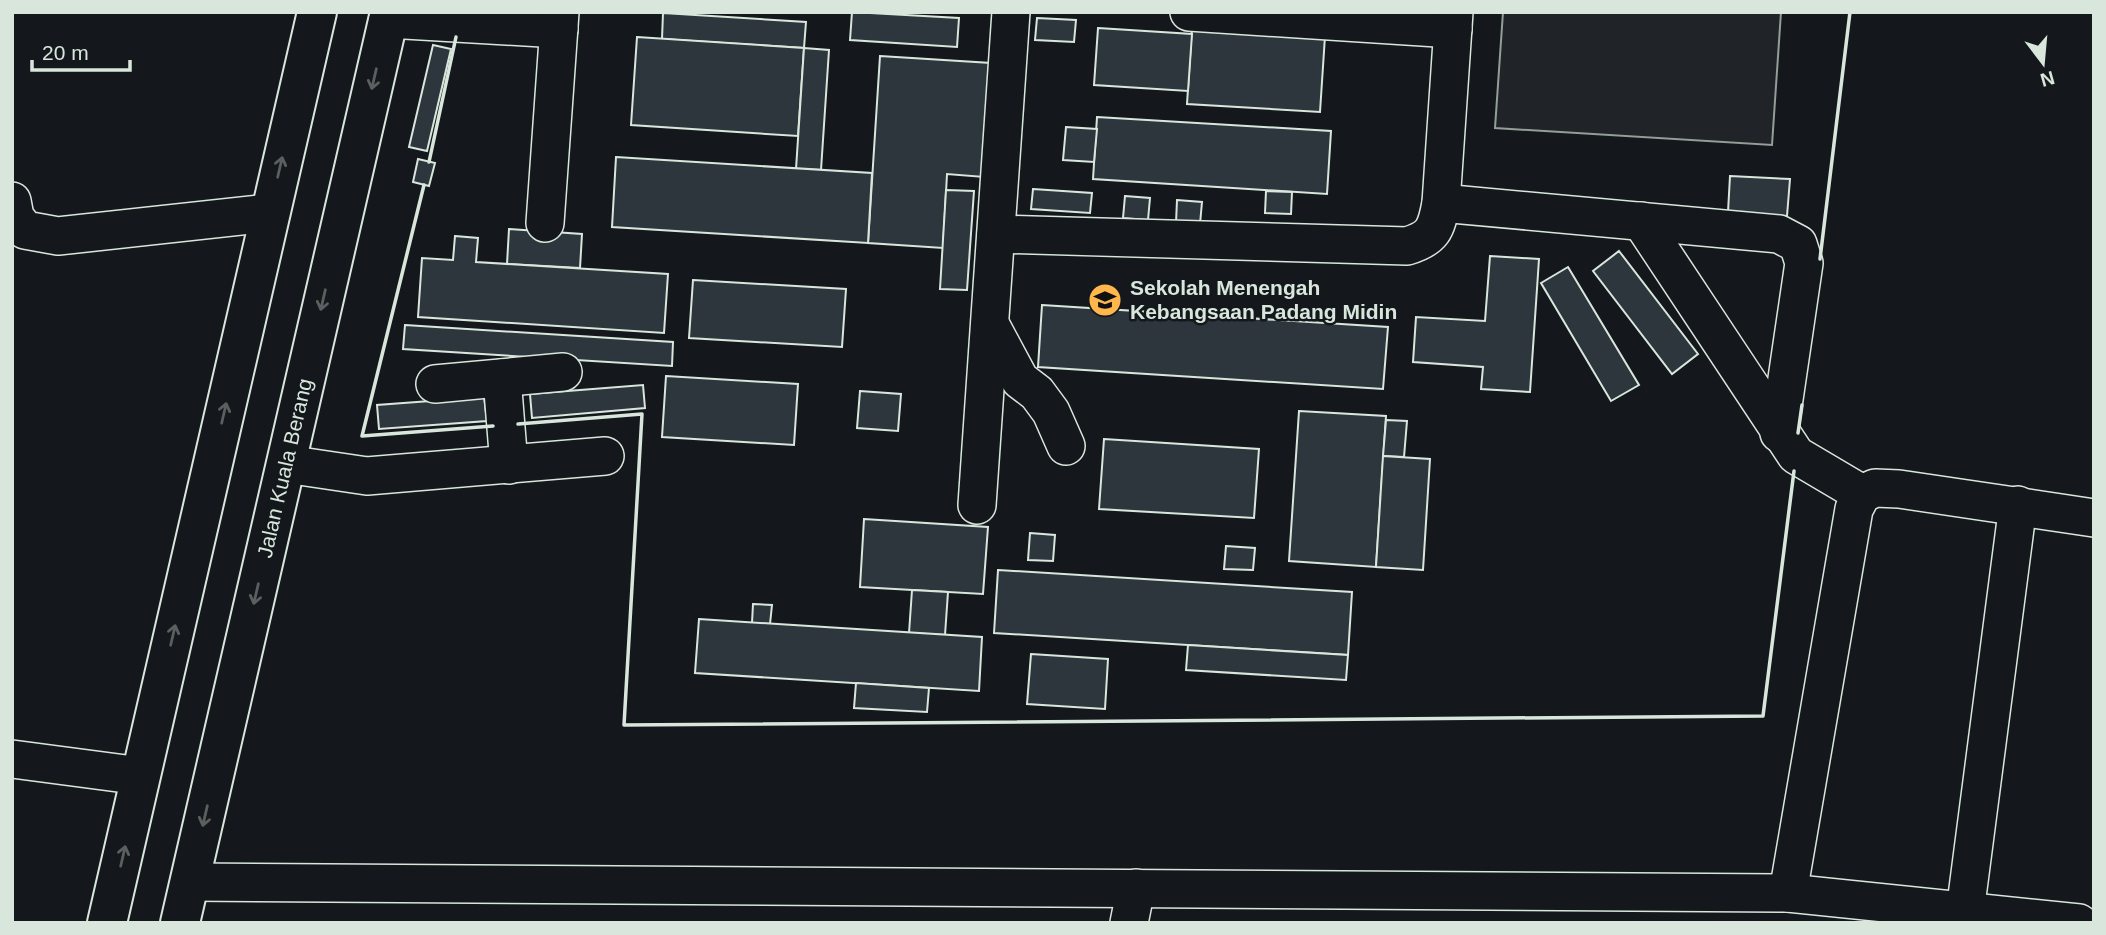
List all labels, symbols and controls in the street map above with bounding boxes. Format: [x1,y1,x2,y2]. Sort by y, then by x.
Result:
scale bar [32,28,130,72]
north arrow [2008,28,2078,98]
text: 20 m [42,41,89,64]
one-way arrow [367,67,381,90]
text: N [2038,67,2057,91]
one-way arrow [274,156,288,179]
place label: Sekolah Menengah Kebangsaan Padang Midin [1130,276,1397,323]
school or university icon: Sekolah Menengah Kebangsaan Padang Midin [1086,281,1124,319]
one-way arrow [316,288,330,311]
street label: Jalan Kuala Berang [253,376,316,560]
one-way arrow [218,402,231,425]
one-way arrow [249,582,262,605]
one-way arrow [167,624,180,646]
one-way arrow [198,804,211,826]
one-way arrow [116,845,130,868]

